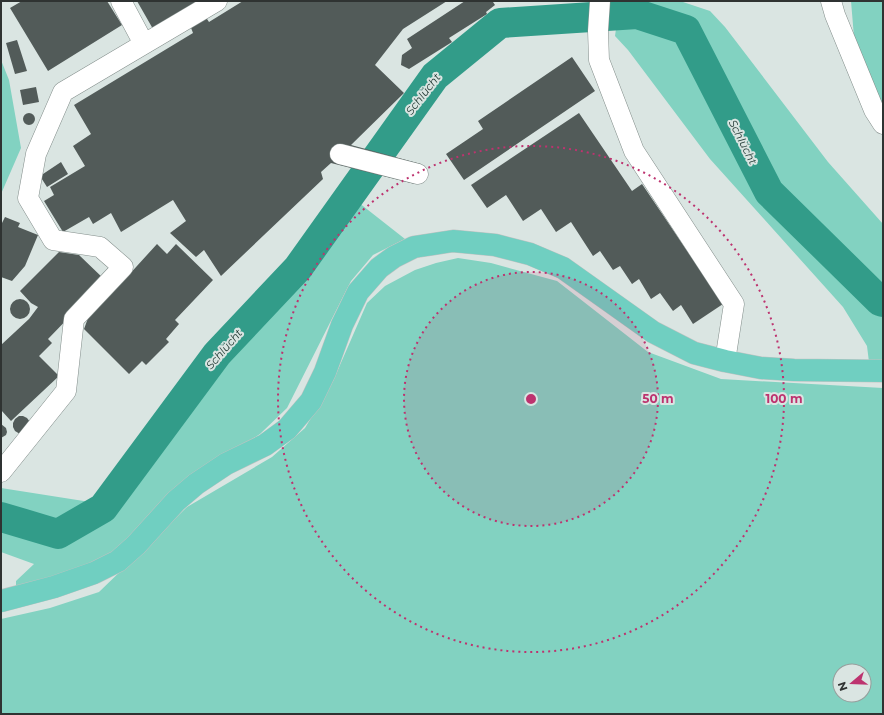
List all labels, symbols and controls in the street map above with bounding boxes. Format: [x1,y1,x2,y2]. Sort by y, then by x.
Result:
water label: Schlücht [402,70,444,117]
water label: Schlücht [726,117,761,167]
water label: Schlücht [203,326,246,372]
text: 50 m [642,391,674,406]
text: 100 m [766,391,802,406]
centre of rings [524,392,538,406]
north arrow [832,663,872,703]
text: N [834,680,851,693]

